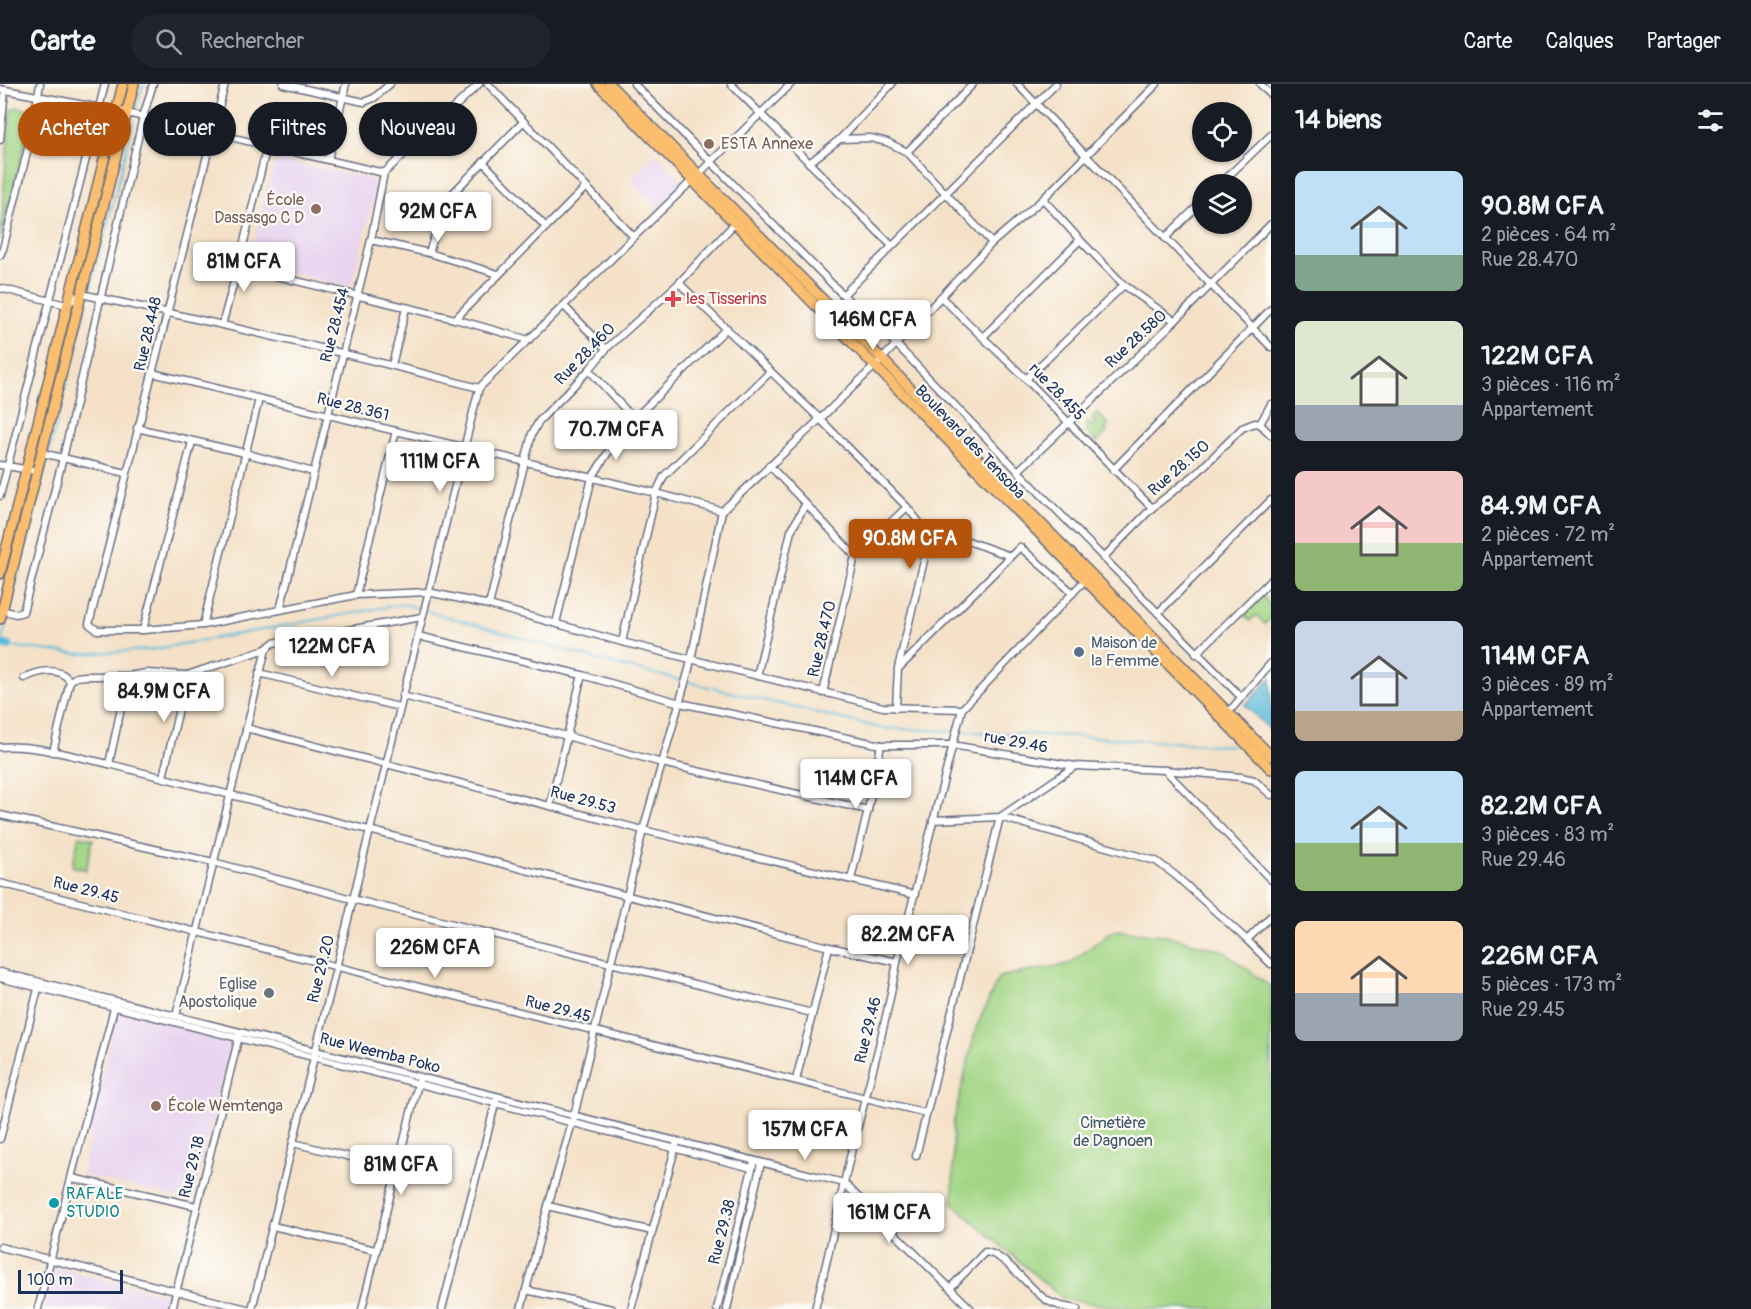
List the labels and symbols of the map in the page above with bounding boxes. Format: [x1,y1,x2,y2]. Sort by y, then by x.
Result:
place label: ESTA Annexe [721,134,813,154]
marker: ESTA Annexe [702,137,716,151]
place label: École Dassasgo C D [214,190,304,228]
pin: 92M CFA [383,192,493,243]
marker: École Dassasgo C D [309,202,323,216]
pin: 81M CFA [189,242,299,293]
street label: Rue 28.454 [316,286,354,364]
place label: les Tisserins [686,289,767,309]
marker: les Tisserins [664,290,682,308]
street label: Rue 28.448 [130,295,166,373]
pin: 146M CFA [811,300,935,351]
street label: Rue 28.580 [1101,305,1171,373]
street label: Rue 28.460 [550,319,620,389]
street label: rue 28.455 [1025,359,1089,425]
street label: Boulevard des Tensoba [911,381,1029,503]
street label: Rue 28.361 [315,388,391,426]
pin: 70.7M CFA [547,410,685,461]
street label: Rue 28.150 [1144,436,1214,500]
pin: 111M CFA [378,442,502,493]
pin: 90.8M CFA [841,519,979,570]
street label: Rue 28.470 [803,599,841,679]
pin: 122M CFA [270,627,394,678]
place label: Maison de la Femme [1091,633,1159,671]
marker: Maison de la Femme [1072,645,1086,659]
pin: 84.9M CFA [95,672,233,723]
street label: rue 29.46 [983,727,1049,757]
pin: 114M CFA [794,759,918,810]
street label: Rue 29.53 [548,782,618,818]
street label: Rue 29.45 [51,872,121,908]
pin: 82.2M CFA [839,915,977,966]
pin: 226M CFA [373,928,497,979]
street label: Rue 29.20 [303,933,339,1005]
place label: Eglise Apostolique [178,974,257,1012]
marker: Eglise Apostolique [262,986,276,1000]
street label: Rue 29.45 [523,991,593,1027]
street label: Rue 29.46 [850,995,886,1065]
street label: Rue Weemba Poko [318,1028,443,1078]
place label: École Wemtenga [168,1096,283,1116]
marker: École Wemtenga [149,1099,163,1113]
pin: 157M CFA [743,1110,867,1161]
park label: Cimetière de Dagnoen [1073,1113,1153,1151]
street label: Rue 29.18 [175,1134,209,1200]
pin: 81M CFA [346,1145,456,1196]
place label: RAFALE STUDIO [66,1184,123,1222]
pin: 161M CFA [827,1193,951,1244]
marker: RAFALE STUDIO [47,1196,61,1210]
street label: Rue 29.38 [704,1197,740,1267]
scale bar [18,1267,123,1294]

